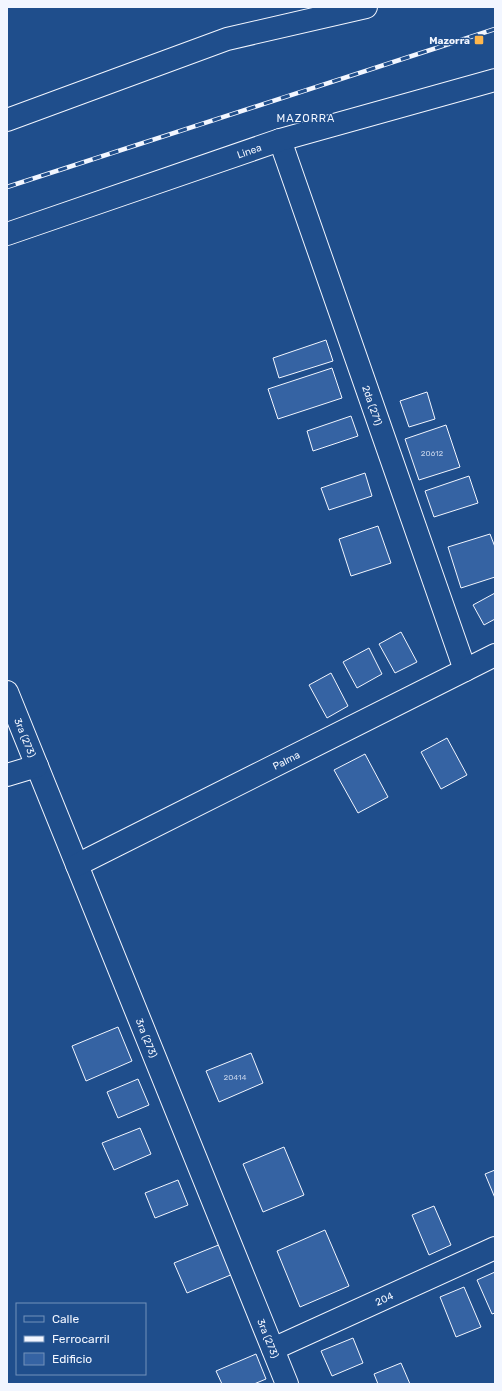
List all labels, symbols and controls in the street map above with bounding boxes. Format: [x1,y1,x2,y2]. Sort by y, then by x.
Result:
marker: Mazorra [473,34,485,46]
place label: Mazorra [429,35,470,47]
district label: MAZORRA [277,112,335,125]
street label: Linea [235,142,263,161]
street label: 2da (271) [359,384,384,427]
house number: 20612 [421,449,444,458]
street label: 3ra (273) [11,716,38,759]
street label: Palma [271,749,302,773]
street label: 3ra (273) [133,1017,159,1060]
house number: 20414 [224,1073,247,1082]
street label: 204 [374,1290,395,1309]
legend [16,1303,146,1375]
text: Calle [52,1312,79,1326]
street label: 3ra (273) [254,1317,281,1360]
text: Ferrocarril [52,1332,110,1346]
text: Edificio [52,1352,92,1366]

